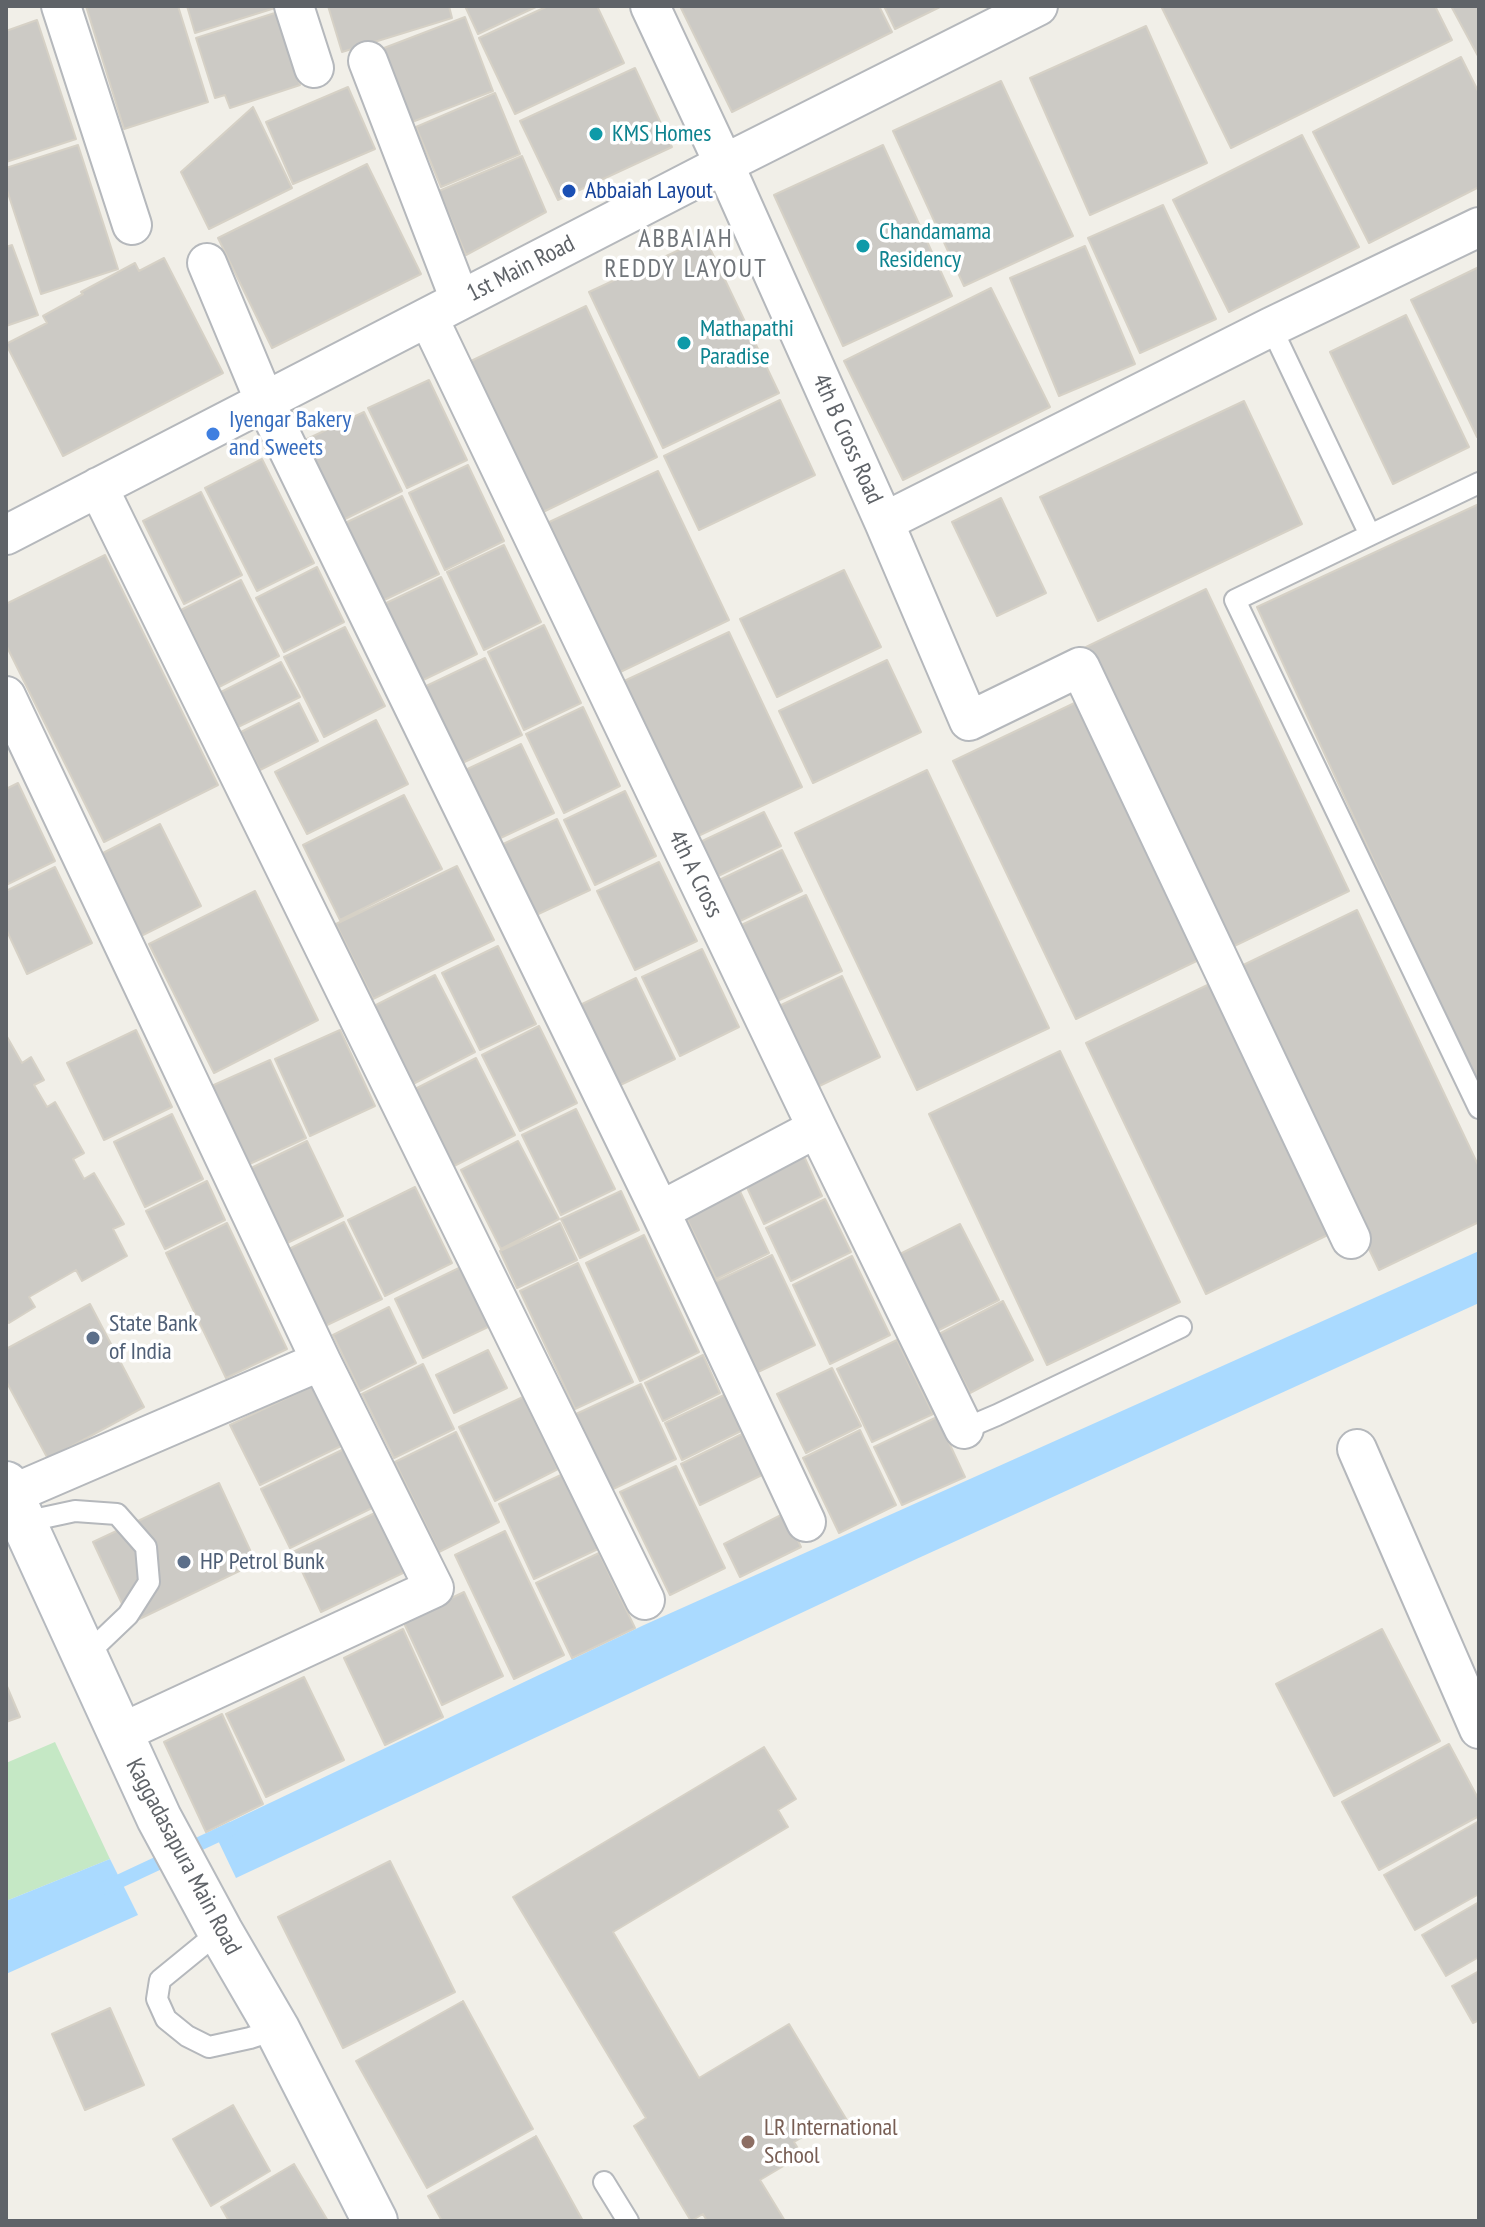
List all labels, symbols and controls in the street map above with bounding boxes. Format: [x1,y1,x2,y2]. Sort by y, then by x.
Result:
place label: KMS Homes [612,120,711,148]
marker: KMS Homes [587,125,605,143]
place label: Abbaiah Layout [585,177,713,205]
marker: Abbaiah Layout [560,182,578,200]
place label: Chandamama Residency [879,218,991,274]
district label: ABBAIAH REDDY LAYOUT [604,224,768,286]
street label: 1st Main Road [462,230,580,308]
marker: Chandamama Residency [854,237,872,255]
place label: Mathapathi Paradise [700,315,794,371]
marker: Mathapathi Paradise [675,334,693,352]
street label: 4th B Cross Road [806,370,888,508]
place label: Iyengar Bakery and Sweets [229,406,351,462]
marker: Iyengar Bakery and Sweets [204,425,222,443]
street label: 4th A Cross [662,826,728,922]
place label: State Bank of India [109,1310,198,1366]
marker: State Bank of India [84,1329,102,1347]
place label: HP Petrol Bunk [200,1548,325,1576]
marker: HP Petrol Bunk [175,1553,193,1571]
street label: Kaggadasapura Main Road [119,1754,247,1960]
place label: LR International School [764,2114,898,2170]
marker: LR International School [739,2133,757,2151]

